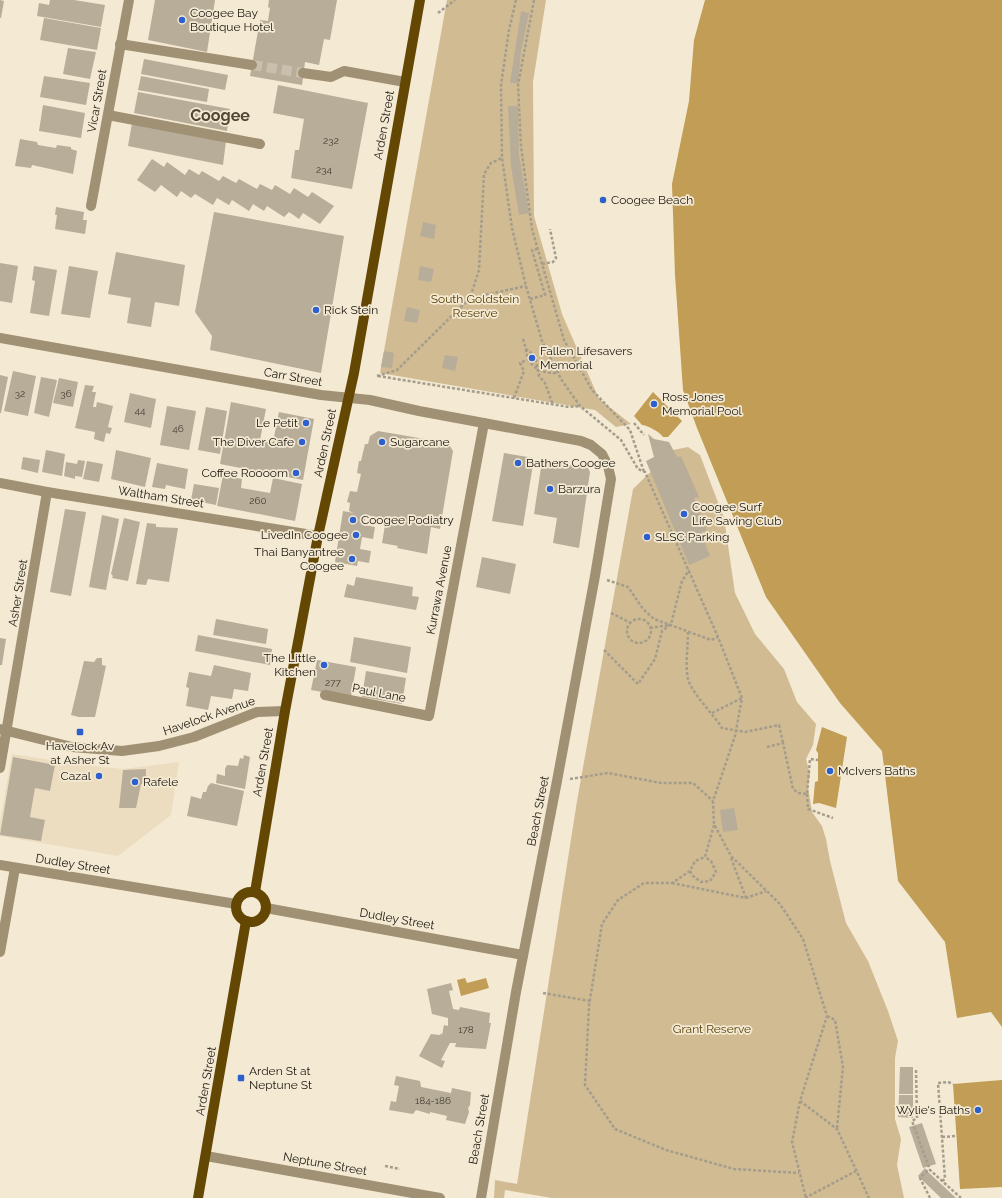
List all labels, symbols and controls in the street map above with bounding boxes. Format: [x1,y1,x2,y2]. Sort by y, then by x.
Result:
place label: Coogee Bay Boutique Hotel [190,6,274,34]
marker: Coogee Bay Boutique Hotel [177,15,187,25]
street label: Vicar Street [85,68,109,134]
street label: Arden Street [371,89,397,161]
district label: Coogee [190,106,250,125]
house number: 232 [323,135,339,146]
house number: 234 [316,164,333,175]
place label: Coogee Beach [611,193,693,207]
marker: Coogee Beach [598,195,608,205]
park label: South Goldstein Reserve [431,292,519,320]
place label: Rick Stein [324,303,378,317]
marker: Rick Stein [311,305,321,315]
place label: Fallen Lifesavers Memorial [540,344,632,372]
marker: Fallen Lifesavers Memorial [527,353,537,363]
street label: Carr Street [263,365,323,389]
house number: 32 [15,388,25,399]
house number: 36 [60,388,72,399]
place label: Ross Jones Memorial Pool [662,390,743,418]
marker: Ross Jones Memorial Pool [649,399,659,409]
house number: 44 [135,405,146,416]
street label: Arden Street [311,407,339,479]
place label: Le Petit [256,416,298,430]
marker: Le Petit [301,418,311,428]
house number: 46 [172,423,184,434]
place label: The Diver Cafe [213,435,294,449]
place label: Sugarcane [390,435,450,449]
marker: The Diver Cafe [297,437,307,447]
marker: Sugarcane [377,437,387,447]
place label: Bathers Coogee [526,456,616,470]
marker: Bathers Coogee [513,458,523,468]
place label: Coffee Roooom [202,466,288,480]
marker: Coffee Roooom [291,468,301,478]
place label: Barzura [558,482,601,496]
street label: Waltham Street [117,483,205,511]
marker: Barzura [545,484,555,494]
house number: 260 [249,495,267,506]
place label: Coogee Surf Life Saving Club [692,500,782,528]
marker: Coogee Surf Life Saving Club [679,509,689,519]
place label: Coogee Podiatry [361,513,454,527]
marker: Coogee Podiatry [348,515,358,525]
place label: LivedIn Coogee [261,528,348,542]
marker: LivedIn Coogee [351,530,361,540]
place label: SLSC Parking [655,530,729,544]
marker: SLSC Parking [642,532,652,542]
street label: Kurrawa Avenue [424,544,454,636]
place label: Thai Banyantree Coogee [254,545,344,573]
marker: Thai Banyantree Coogee [347,554,357,564]
street label: Asher Street [6,558,30,628]
place label: The Little Kitchen [264,651,316,679]
marker: The Little Kitchen [319,660,329,670]
house number: 277 [325,677,342,688]
street label: Paul Lane [351,681,407,705]
street label: Havelock Avenue [161,694,257,738]
street label: Arden Street [250,726,276,798]
marker: Havelock Av at Asher St [75,727,85,737]
place label: Havelock Av at Asher St [46,739,115,767]
place label: McIvers Baths [838,764,916,778]
marker: McIvers Baths [825,766,835,776]
place label: Cazal [61,769,92,783]
marker: Cazal [94,771,104,781]
place label: Rafele [143,775,178,789]
street label: Beach Street [524,775,552,847]
marker: Rafele [130,777,140,787]
street label: Dudley Street [34,851,112,877]
street label: Dudley Street [358,906,436,932]
park label: Grant Reserve [673,1022,751,1036]
house number: 178 [458,1024,474,1035]
street label: Arden Street [193,1045,219,1117]
place label: Arden St at Neptune St [249,1064,312,1092]
marker: Arden St at Neptune St [236,1073,246,1083]
street label: Beach Street [466,1093,492,1165]
house number: 184-186 [415,1095,451,1106]
place label: Wylie's Baths [896,1103,970,1117]
marker: Wylie's Baths [973,1105,983,1115]
street label: Neptune Street [282,1150,368,1178]

